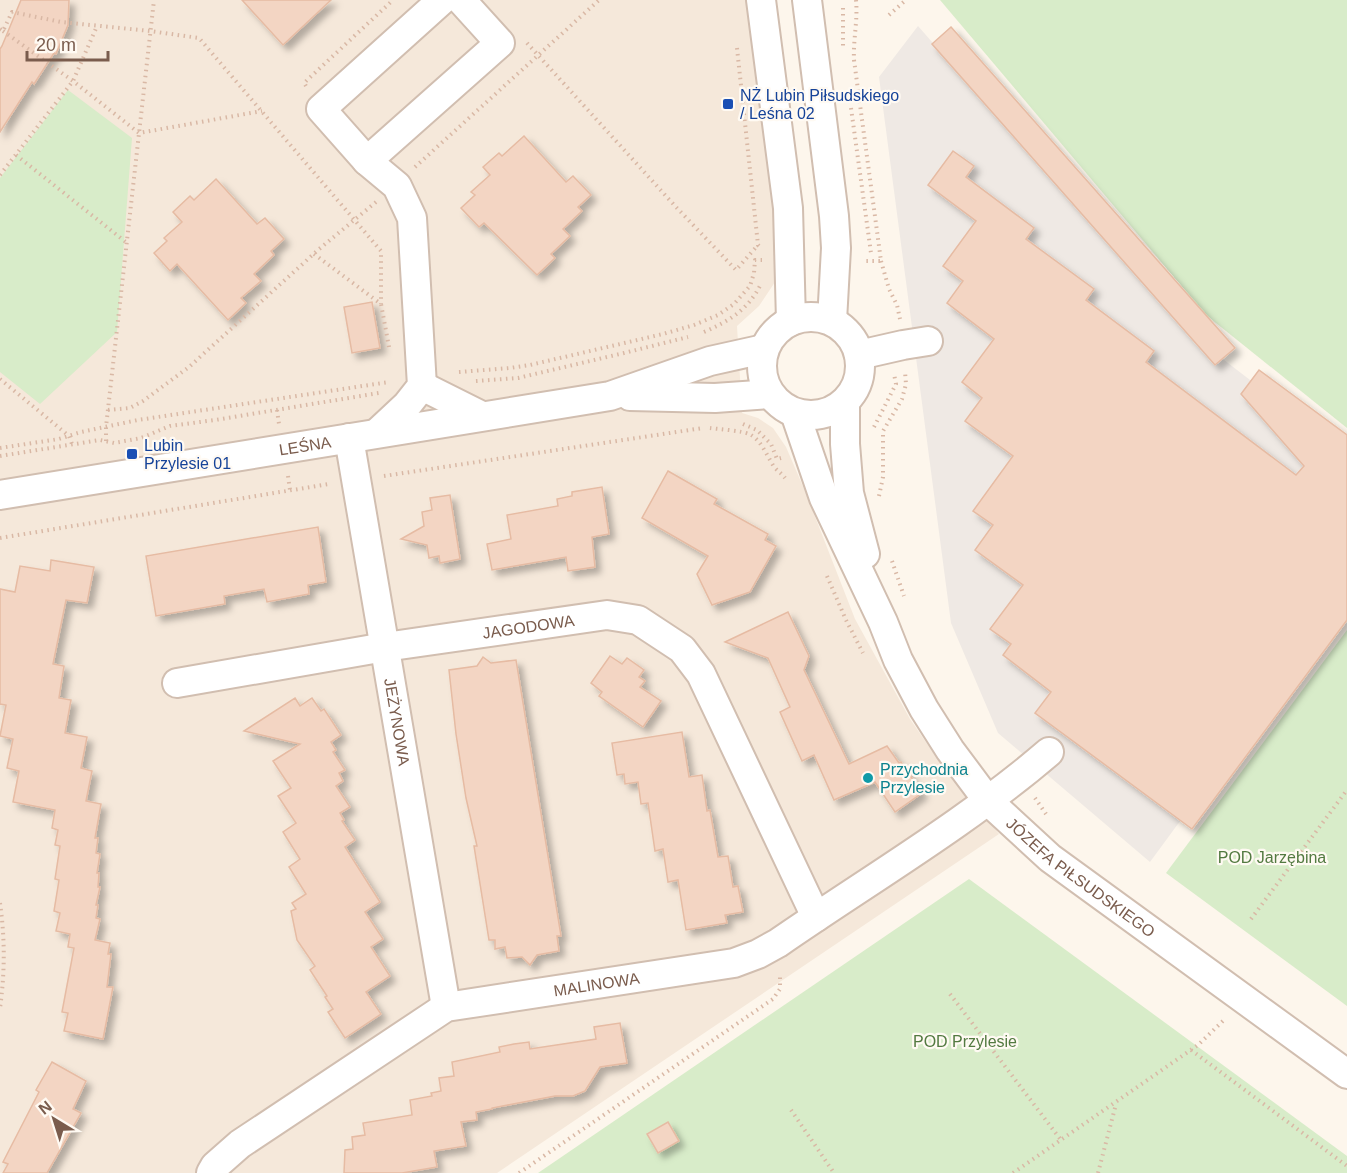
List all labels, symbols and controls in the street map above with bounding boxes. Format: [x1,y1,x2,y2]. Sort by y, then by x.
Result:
scale bar [27,24,108,62]
text: 20 m [36,35,76,55]
place label: NŻ Lubin Piłsudskiego / Leśna 02 [740,86,899,122]
marker: NŻ Lubin Piłsudskiego / Leśna 02 [721,97,735,111]
street label: LEŚNA [278,433,333,459]
place label: Lubin Przylesie 01 [144,437,231,472]
marker: Lubin Przylesie 01 [125,447,139,461]
street label: JAGODOWA [481,612,576,642]
street label: JEŻYNOWA [381,677,413,767]
place label: Przychodnia Przylesie [880,761,968,796]
marker: Przychodnia Przylesie [861,771,875,785]
street label: JÓZEFA PIŁSUDSKIEGO [1003,815,1158,940]
park label: POD Jarzębina [1218,849,1326,866]
street label: MALINOWA [553,970,641,999]
park label: POD Przylesie [913,1033,1017,1050]
north arrow [24,1089,84,1149]
text: N [35,1097,55,1118]

